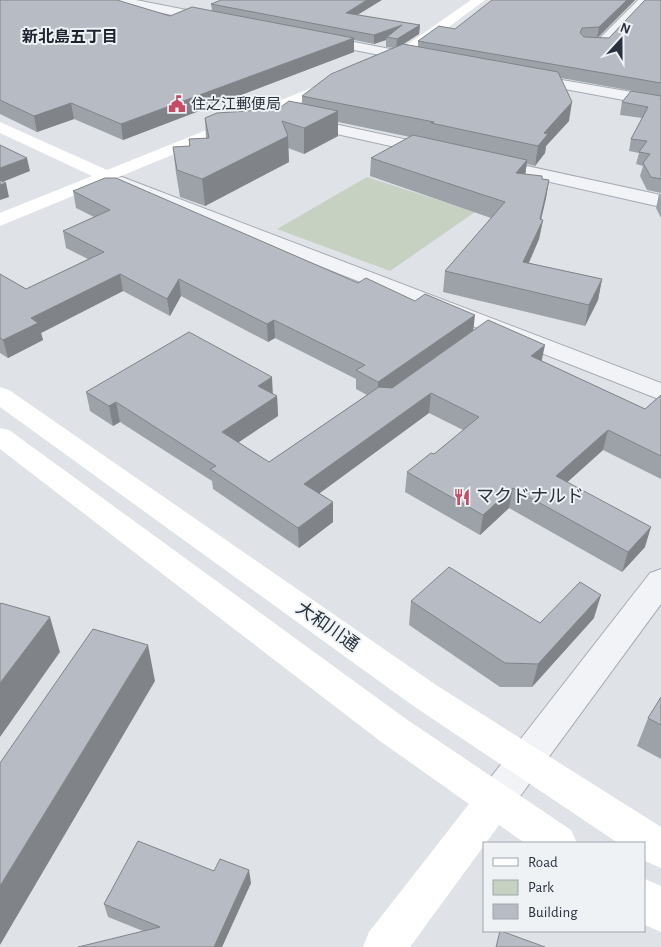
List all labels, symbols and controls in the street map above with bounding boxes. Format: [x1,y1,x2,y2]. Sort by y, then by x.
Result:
north arrow [596,15,646,65]
text: N [618,21,632,37]
district label: 新北島五丁目 [22,28,118,45]
public building icon: 住之江郵便局 [167,94,187,114]
place label: 住之江郵便局 [191,96,281,112]
restaurant icon: マクドナルド [452,487,472,507]
place label: マクドナルド [476,487,584,506]
street label: 大和川通 [292,597,363,655]
legend [483,842,646,932]
text: Road [528,855,558,870]
text: Park [528,880,554,895]
text: Building [528,905,578,920]

